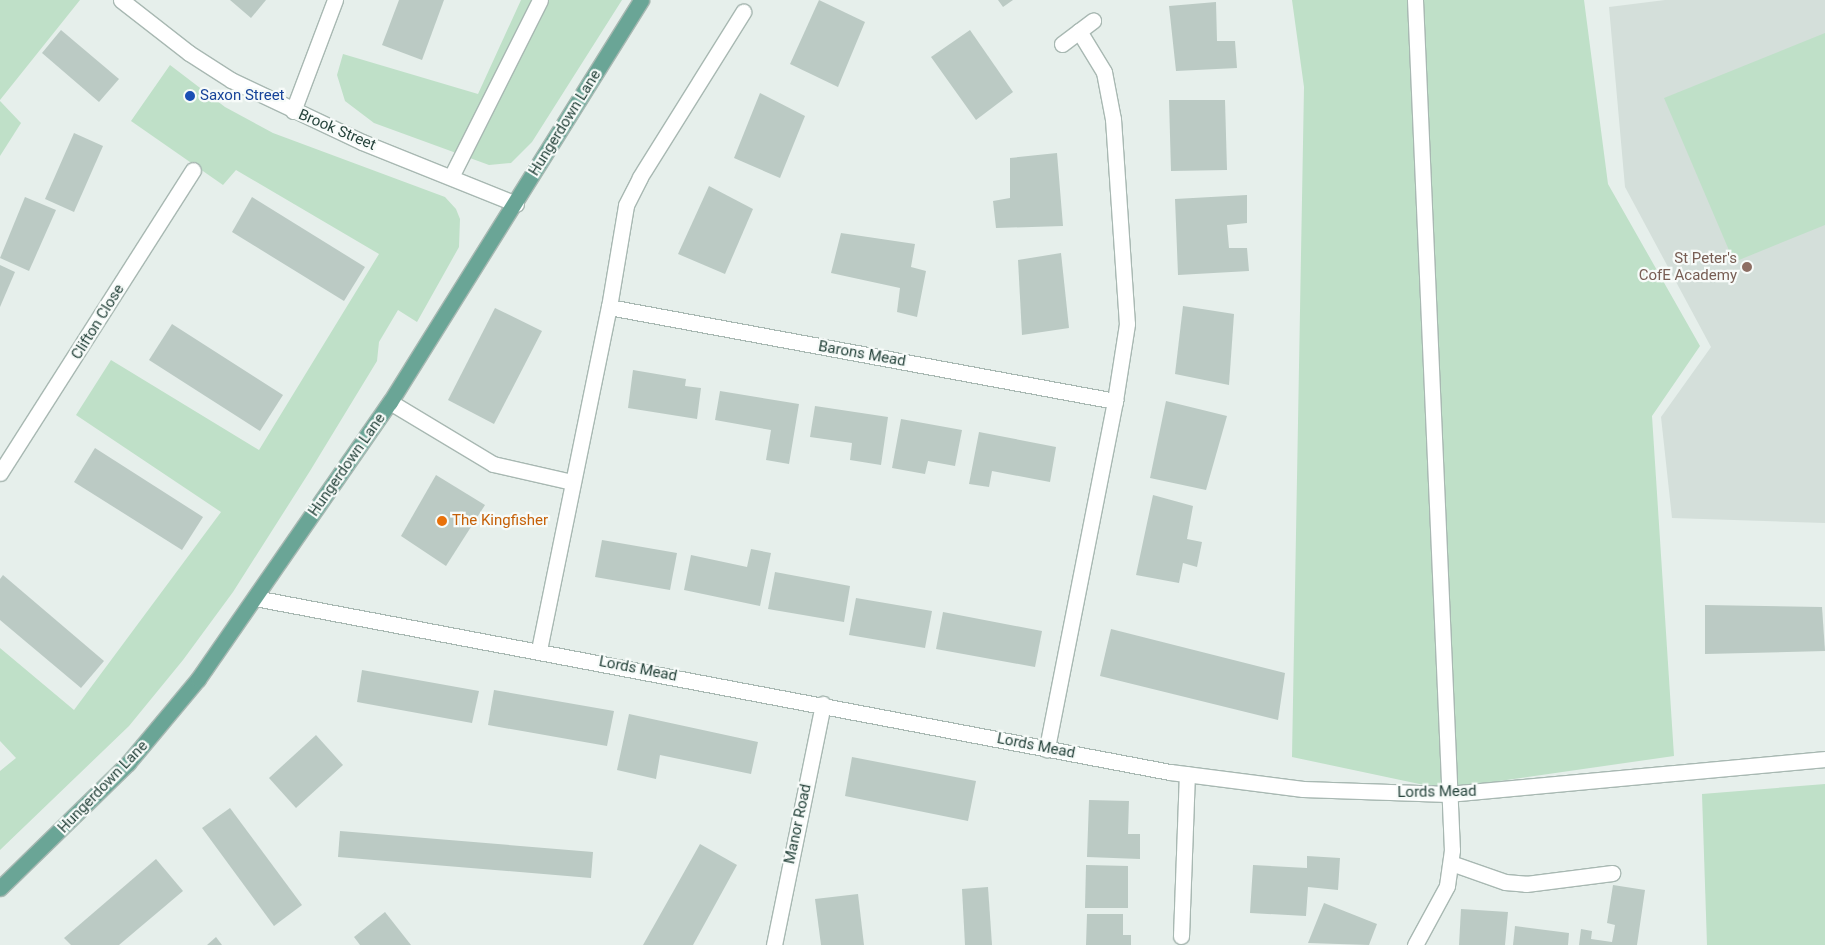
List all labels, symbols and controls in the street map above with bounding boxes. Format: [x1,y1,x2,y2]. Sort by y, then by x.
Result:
street label: Hungerdown Lane [525,67,605,179]
place label: Saxon Street [200,87,284,105]
marker: Saxon Street [184,90,196,102]
street label: Brook Street [296,106,378,154]
place label: St Peter's CofE Academy [1639,249,1737,284]
marker: St Peter's CofE Academy [1741,261,1753,273]
street label: Clifton Close [68,281,128,363]
street label: Barons Mead [817,337,907,371]
street label: Hungerdown Lane [305,410,389,520]
place label: The Kingfisher [452,512,548,530]
marker: The Kingfisher [436,515,448,527]
street label: Lords Mead [597,653,679,685]
street label: Lords Mead [995,730,1077,762]
street label: Hungerdown Lane [54,737,152,837]
street label: Manor Road [781,782,815,866]
street label: Lords Mead [1397,782,1477,802]

